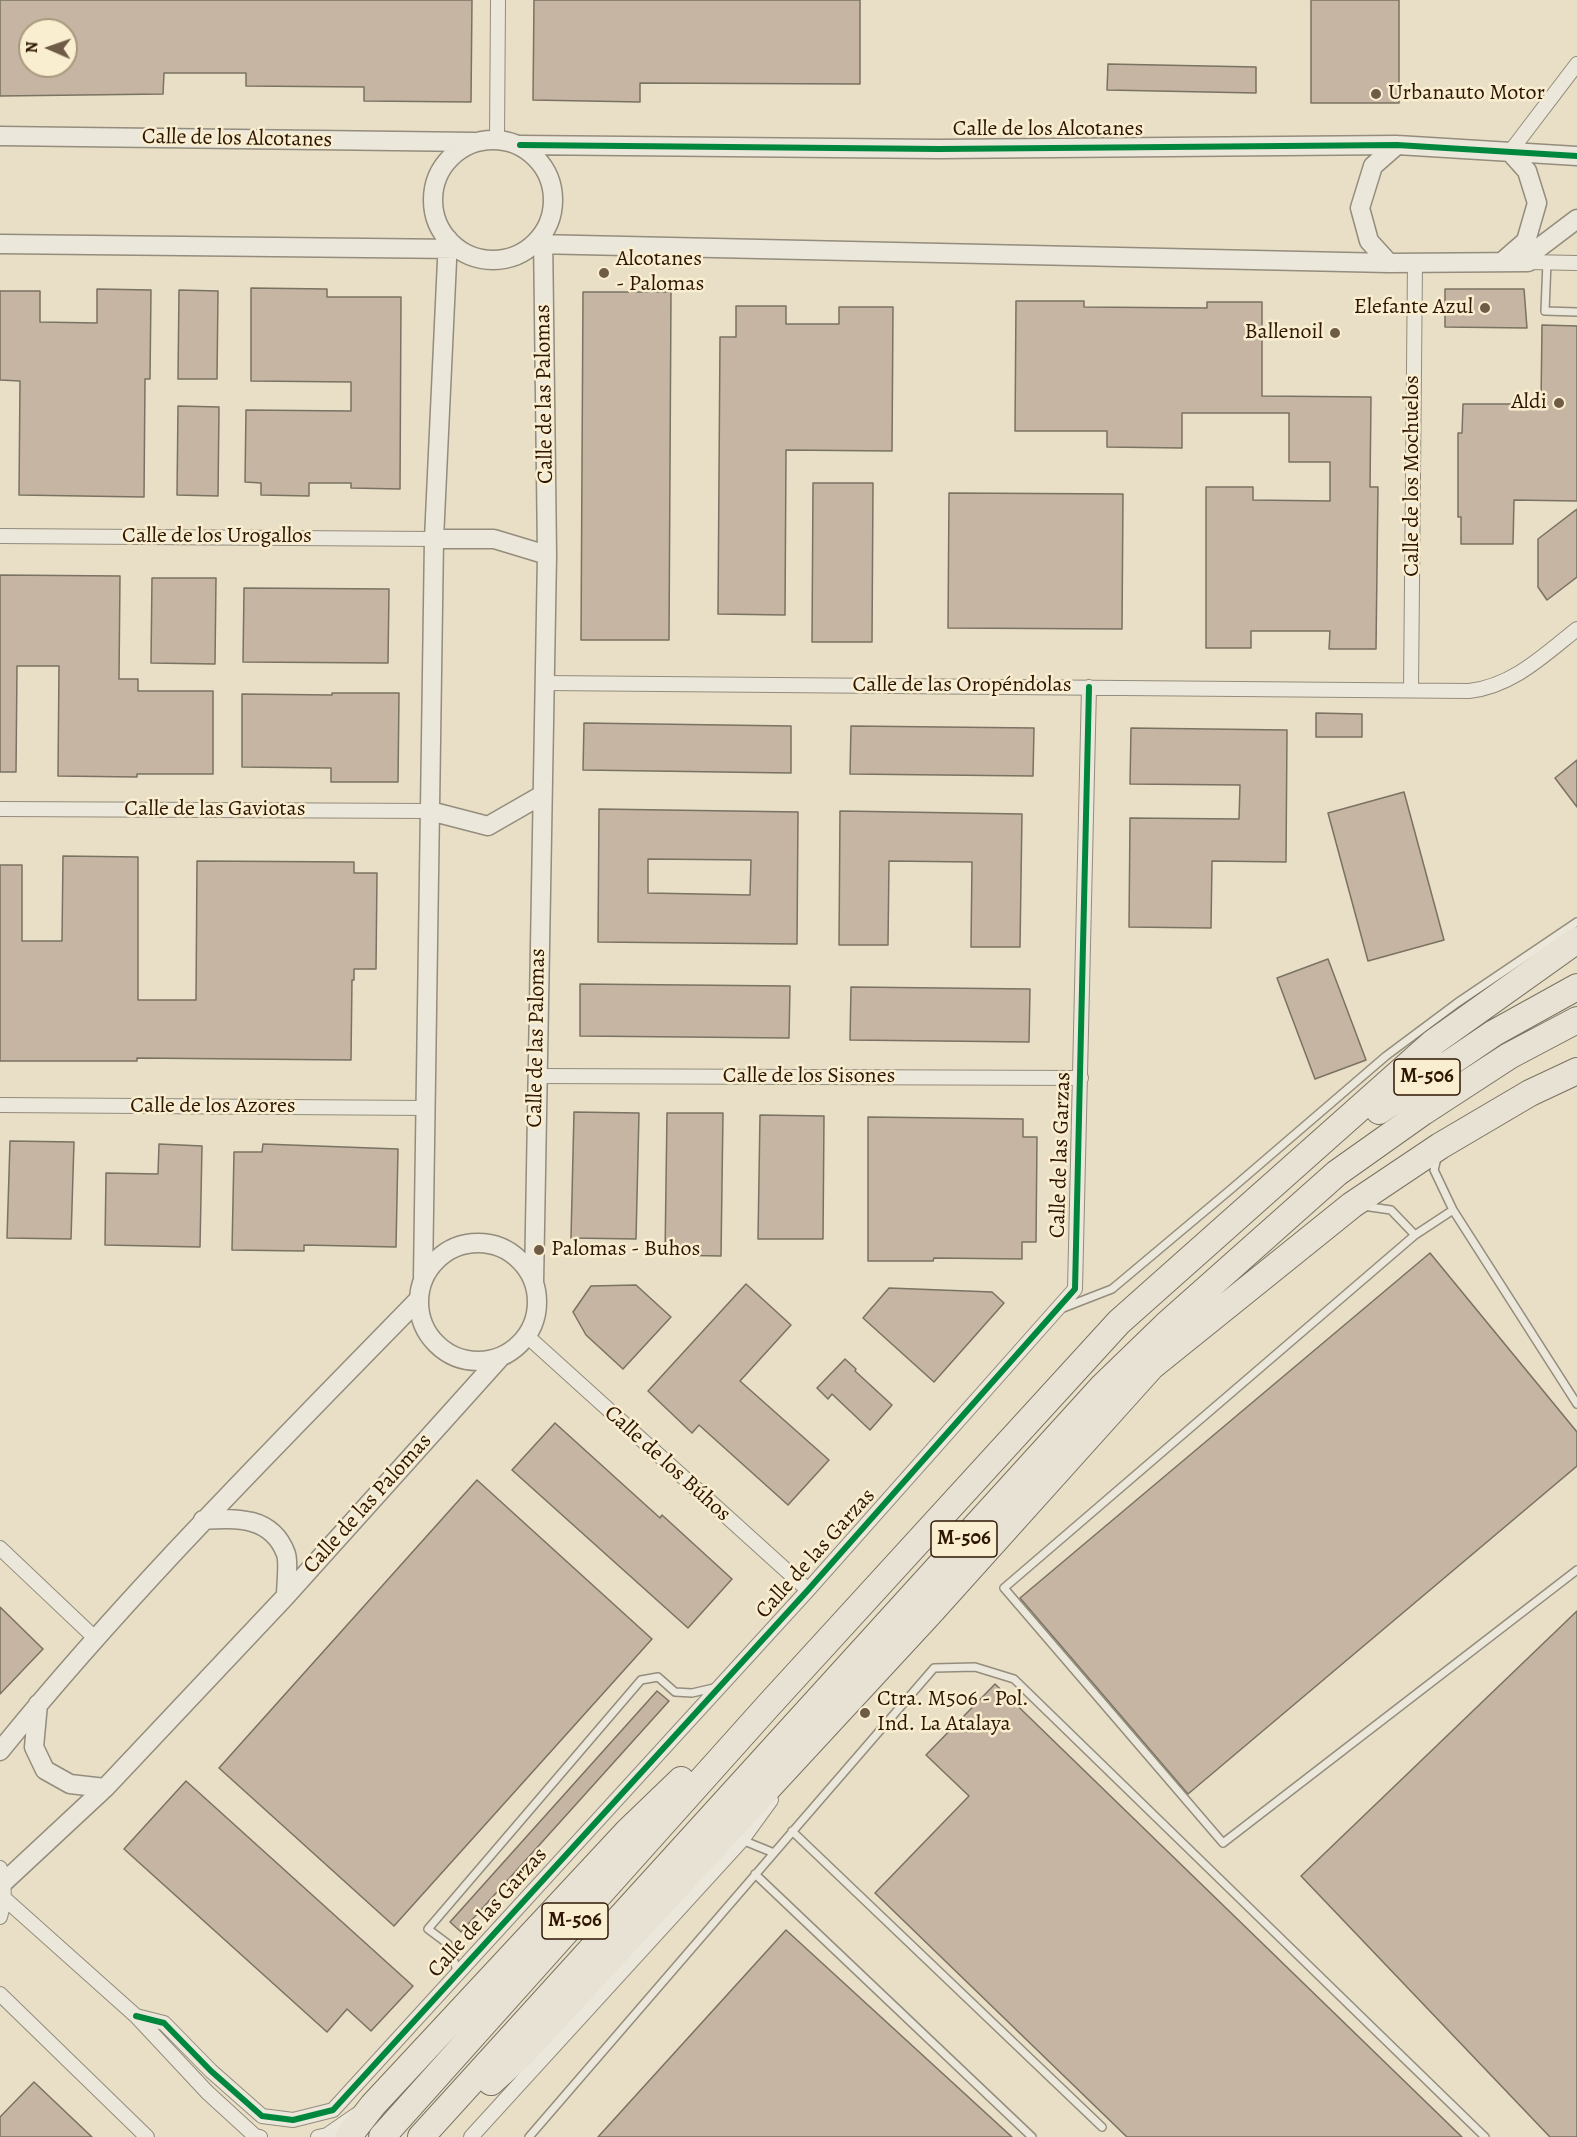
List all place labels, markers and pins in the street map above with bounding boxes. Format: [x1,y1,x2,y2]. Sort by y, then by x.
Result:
place label: Urbanauto Motor [1388,81,1545,107]
marker: Urbanauto Motor [1369,87,1383,101]
place label: Alcotanes - Palomas [616,247,704,298]
marker: Alcotanes - Palomas [597,266,611,280]
place label: Elefante Azul [1354,295,1473,321]
marker: Elefante Azul [1478,301,1492,315]
place label: Ballenoil [1244,320,1323,346]
marker: Ballenoil [1328,326,1342,340]
place label: Aldi [1511,390,1547,416]
marker: Aldi [1552,396,1566,410]
place label: Palomas - Buhos [551,1237,700,1263]
marker: Palomas - Buhos [532,1243,546,1257]
place label: Ctra. M506 - Pol. Ind. La Atalaya [877,1687,1029,1738]
marker: Ctra. M506 - Pol. Ind. La Atalaya [858,1706,872,1720]

